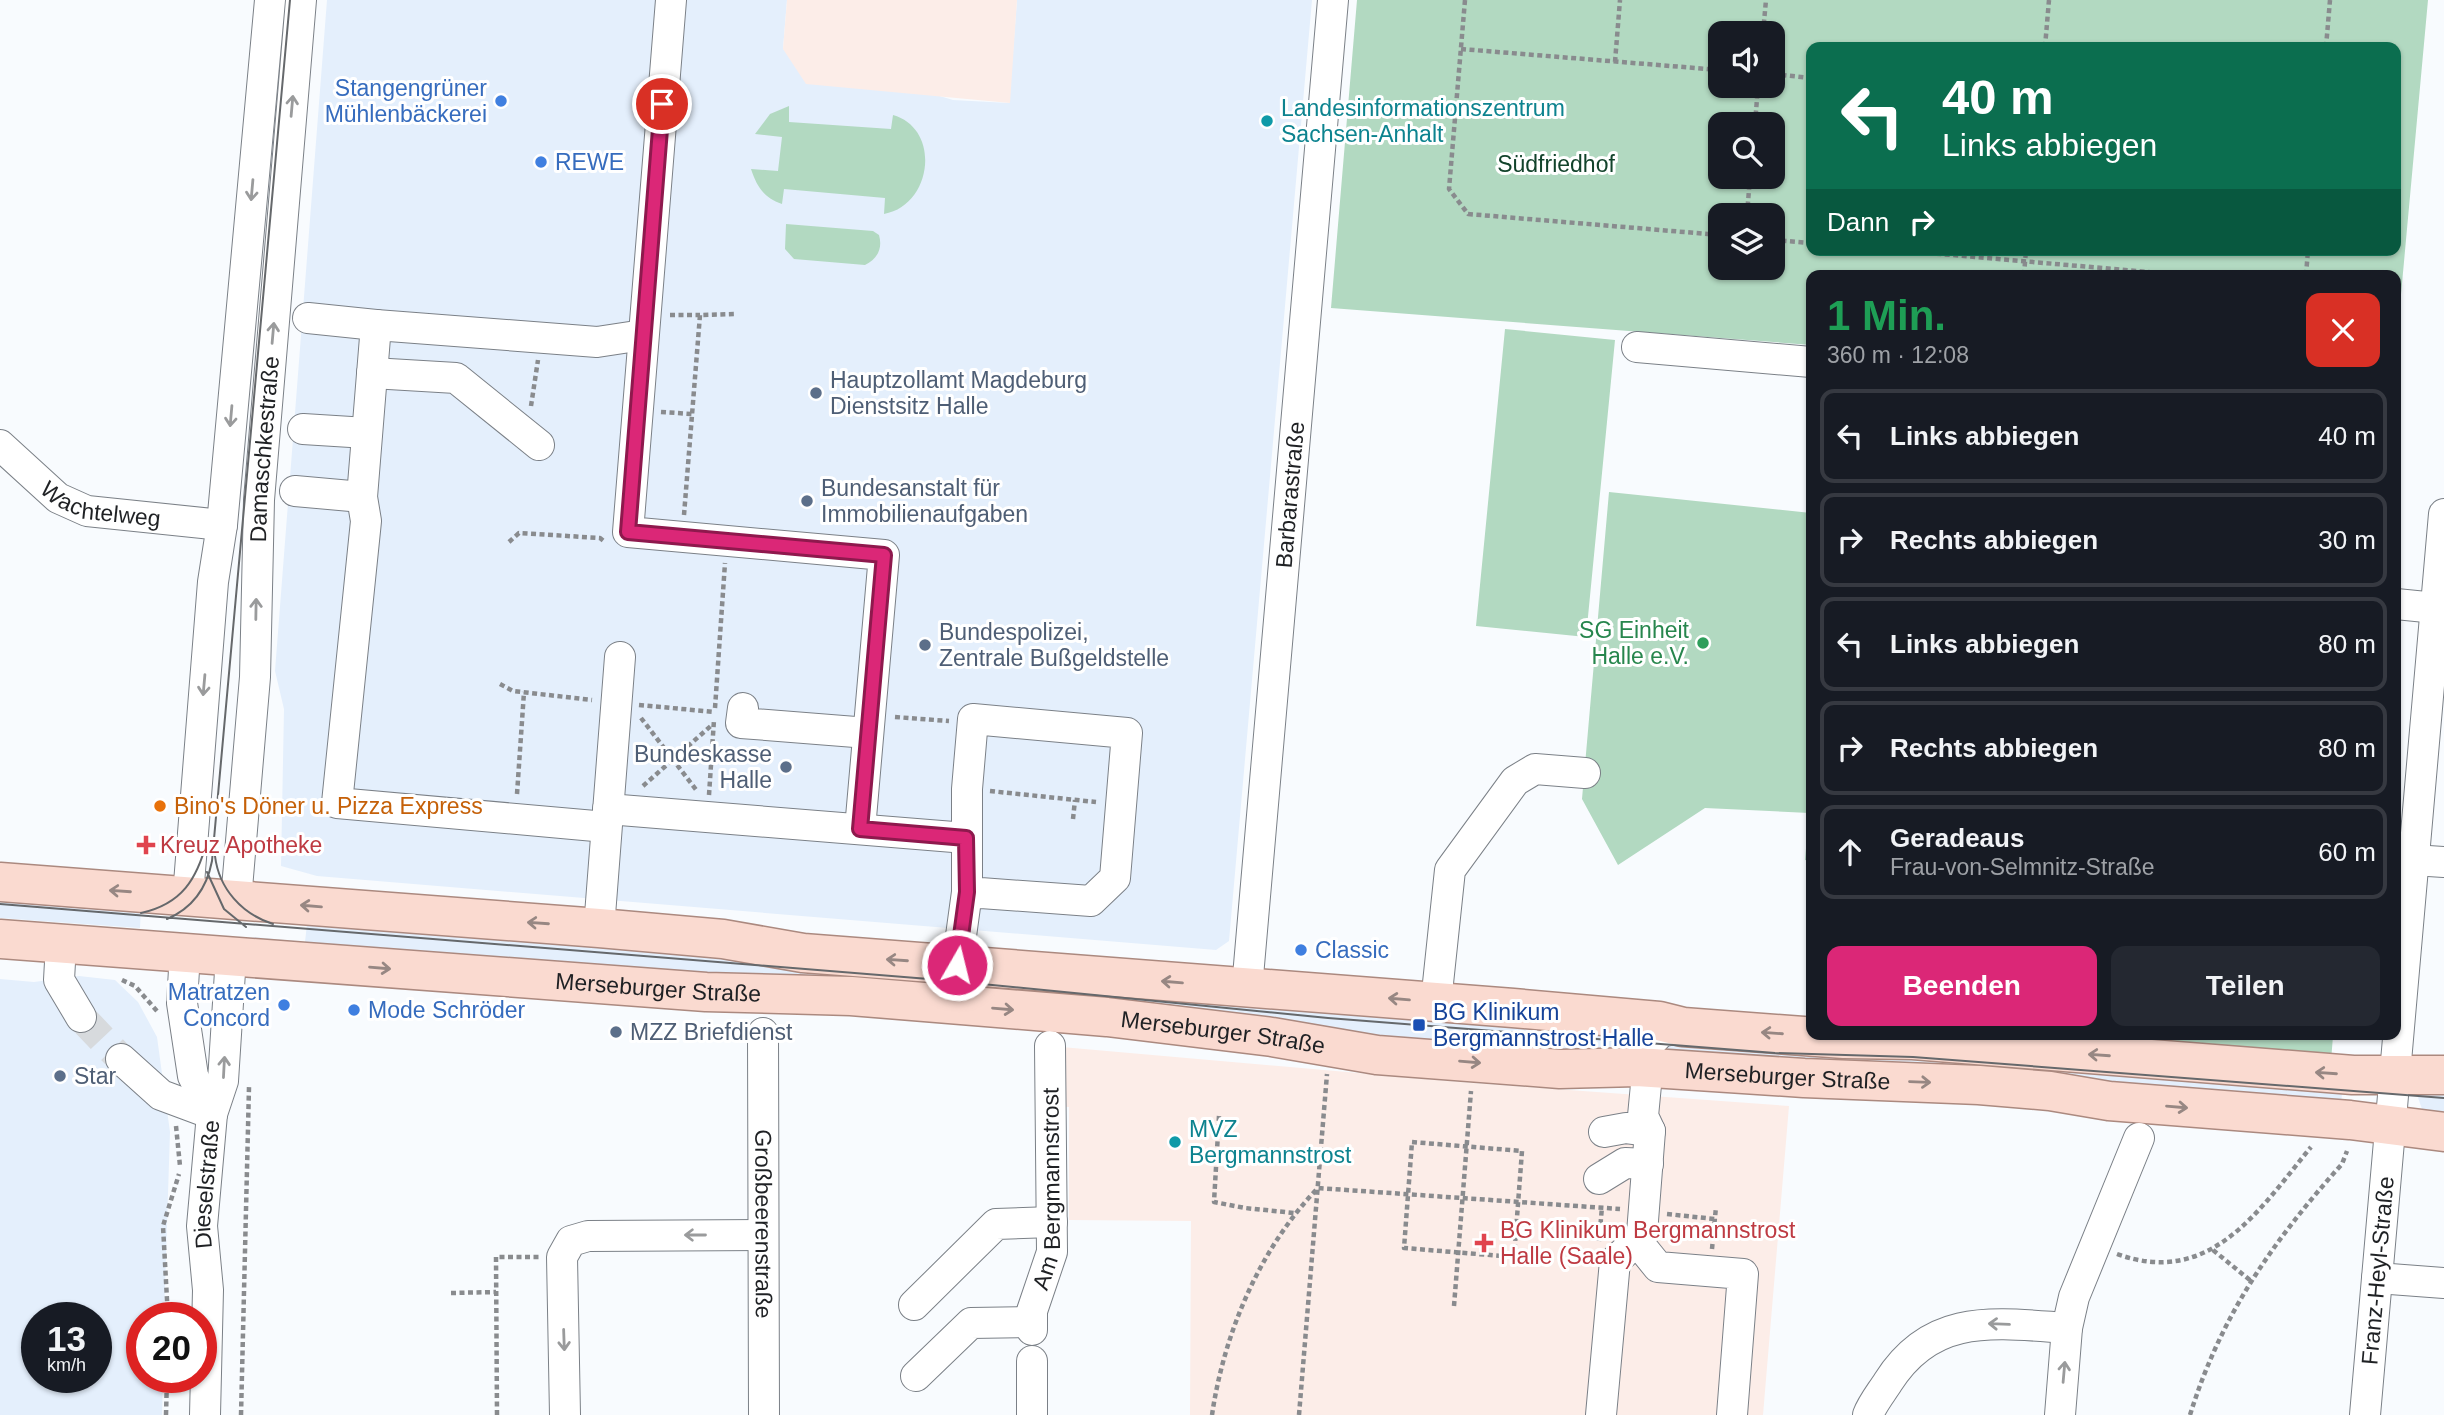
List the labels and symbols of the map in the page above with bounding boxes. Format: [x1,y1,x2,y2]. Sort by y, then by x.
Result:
pin [632,74,692,134]
place label: Stangengrüner Mühlenbäckerei [325,75,487,127]
marker: Stangengrüner Mühlenbäckerei [493,93,509,109]
place label: Landesinformationszentrum Sachsen-Anhalt [1281,95,1565,147]
one-way arrow [286,96,299,118]
marker: Landesinformationszentrum Sachsen-Anhalt [1259,113,1275,129]
place label: REWE [555,149,624,175]
park label: Südfriedhof [1497,151,1615,177]
marker: REWE [533,154,549,170]
one-way arrow [245,178,258,201]
one-way arrow [267,322,280,345]
street label: Damaschkestraße [245,355,284,542]
place label: Hauptzollamt Magdeburg Dienstsitz Halle [830,367,1087,419]
marker: Hauptzollamt Magdeburg Dienstsitz Halle [808,385,824,401]
one-way arrow [224,405,237,427]
street label: Barbarastraße [1271,420,1309,569]
place label: Bundesanstalt für Immobilienaufgaben [821,475,1028,527]
street label: Wachtelweg [35,476,162,532]
marker: Bundesanstalt für Immobilienaufgaben [799,493,815,509]
one-way arrow [249,598,263,621]
place label: SG Einheit Halle e.V. [1579,617,1690,669]
place label: Bundespolizei, Zentrale Bußgeldstelle [939,619,1169,671]
marker: SG Einheit Halle e.V. [1695,635,1711,651]
marker: Bundespolizei, Zentrale Bußgeldstelle [917,637,933,653]
one-way arrow [198,673,211,696]
place label: Bundeskasse Halle [634,741,772,793]
marker: Bundeskasse Halle [778,759,794,775]
place label: Bino's Döner u. Pizza Express [174,793,483,819]
marker: Bino's Döner u. Pizza Express [152,798,168,814]
place label: Kreuz Apotheke [160,832,322,858]
marker: Kreuz Apotheke [138,837,154,853]
one-way arrow [110,884,132,897]
one-way arrow [300,899,323,912]
one-way arrow [527,916,550,929]
position arrow [920,928,994,1002]
place label: Classic [1315,937,1389,963]
marker: Classic [1293,942,1309,958]
one-way arrow [886,954,909,967]
one-way arrow [369,962,391,975]
street label: Merseburger Straße [555,968,761,1007]
one-way arrow [1162,975,1184,988]
place label: Matratzen Concord [168,979,270,1031]
one-way arrow [1388,992,1411,1005]
marker: Matratzen Concord [276,997,292,1013]
place label: Mode Schröder [368,997,526,1023]
place label: BG Klinikum Bergmannstrost Halle [1433,999,1654,1051]
marker: Mode Schröder [346,1002,362,1018]
one-way arrow [991,1002,1014,1015]
street label: Merseburger Straße [1119,1006,1327,1059]
marker: BG Klinikum Bergmannstrost Halle [1411,1017,1427,1033]
place label: MZZ Briefdienst [630,1019,793,1045]
marker: MZZ Briefdienst [608,1024,624,1040]
one-way arrow [1761,1027,1784,1040]
one-way arrow [2088,1048,2111,1061]
one-way arrow [217,1056,230,1079]
one-way arrow [1459,1056,1481,1069]
street label: Merseburger Straße [1684,1057,1891,1094]
place label: Star [74,1063,117,1089]
one-way arrow [2315,1066,2337,1079]
marker: Star [52,1068,68,1084]
one-way arrow [1908,1075,1931,1088]
street label: Am Bergmannstrost [1027,1087,1065,1293]
one-way arrow [2165,1101,2188,1114]
place label: MVZ Bergmannstrost [1189,1116,1352,1168]
street label: Dieselstraße [189,1119,224,1250]
street label: Großbeerenstraße [750,1129,777,1319]
marker: MVZ Bergmannstrost [1167,1134,1183,1150]
street label: Franz-Heyl-Straße [2356,1175,2399,1366]
place label: BG Klinikum Bergmannstrost Halle (Saale) [1500,1217,1796,1269]
one-way arrow [683,1228,706,1242]
marker: BG Klinikum Bergmannstrost Halle (Saale) [1474,1233,1494,1253]
speed limit sign: 20 [126,1302,217,1393]
one-way arrow [1988,1317,2011,1331]
one-way arrow [558,1329,571,1352]
one-way arrow [2058,1361,2071,1384]

